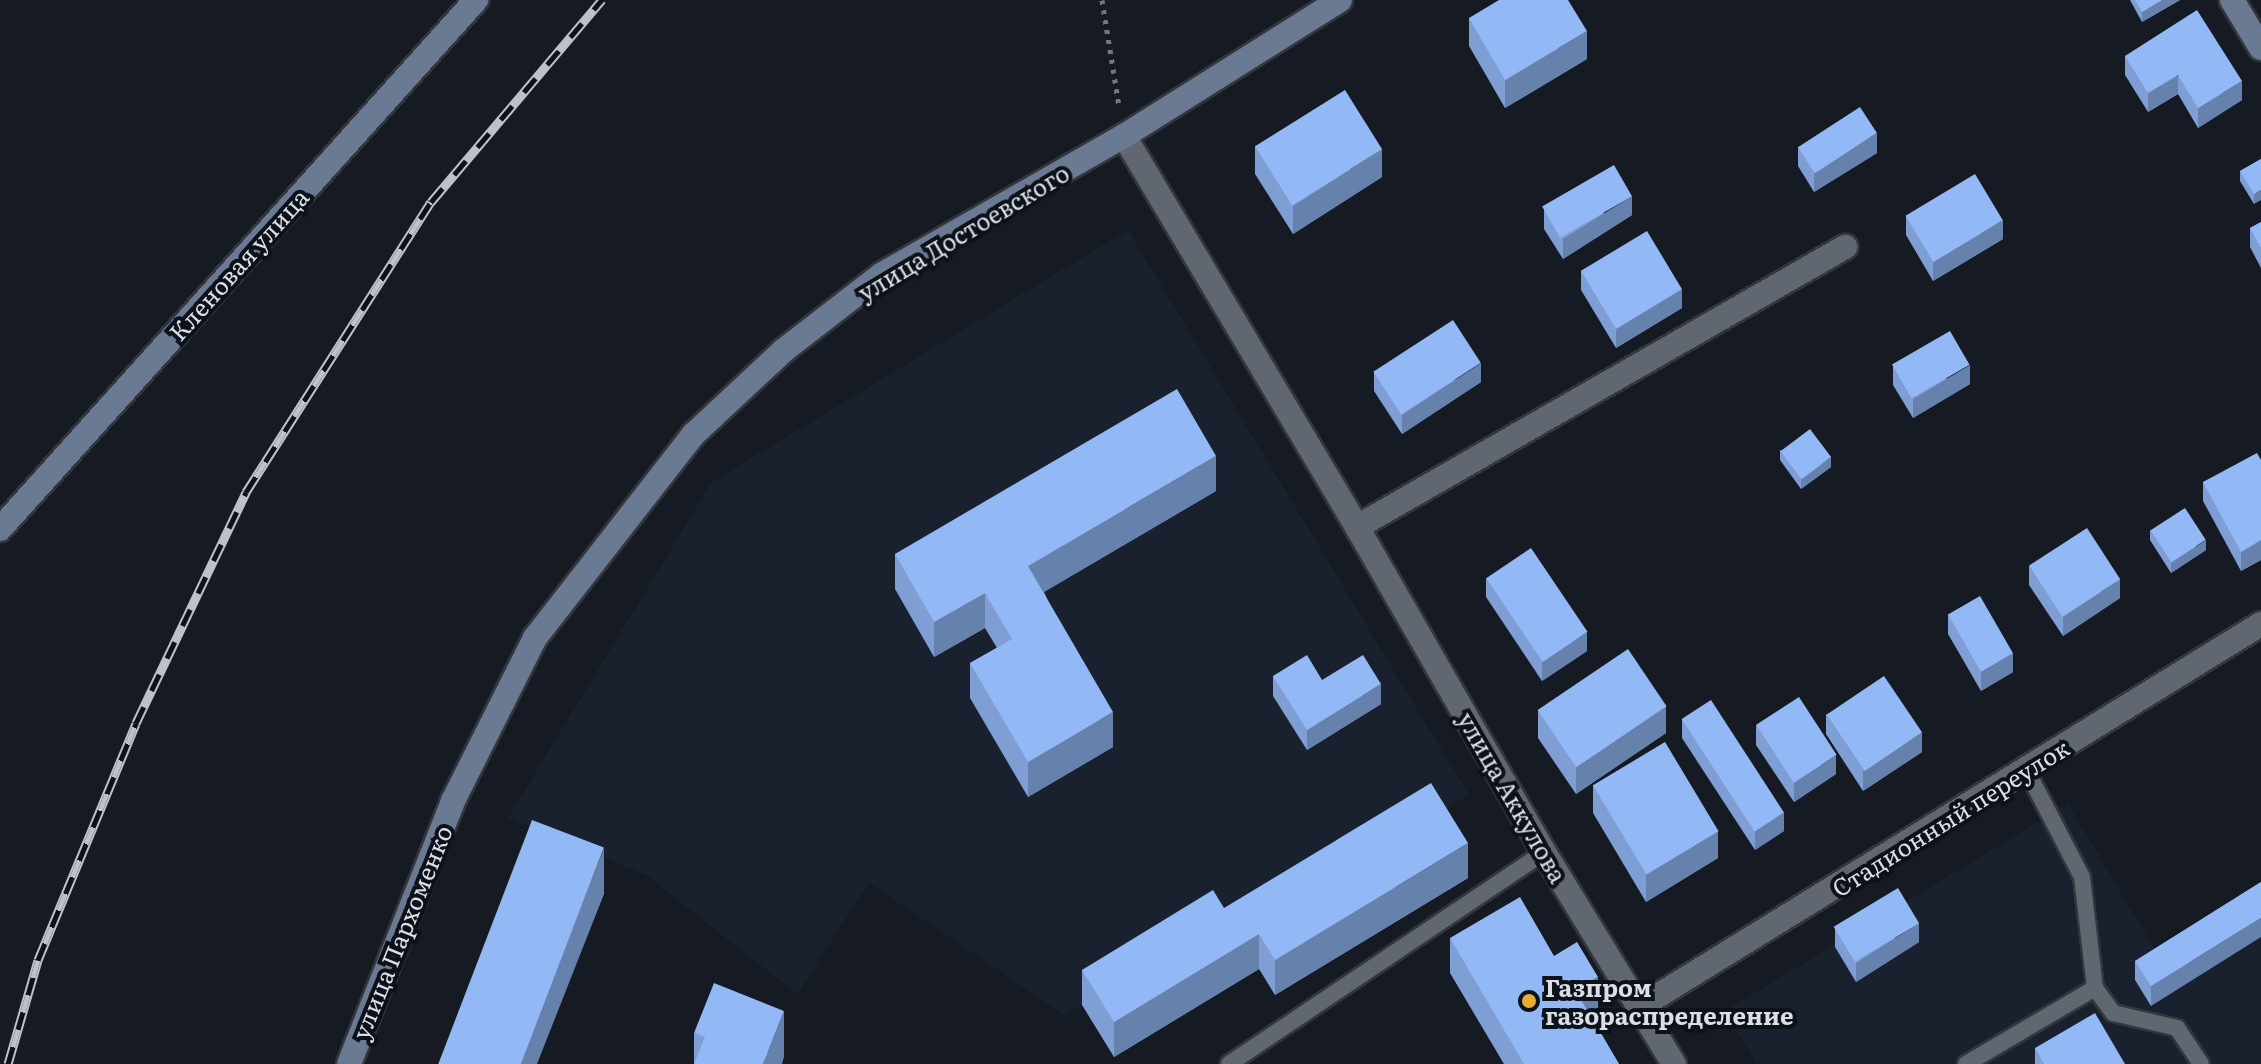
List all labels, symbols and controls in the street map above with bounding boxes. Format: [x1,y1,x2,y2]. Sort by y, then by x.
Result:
street label: улица Достоевского [852,158,1074,306]
street label: Кленовая улица [162,182,314,346]
street label: улица Аккулова [1452,706,1574,888]
street label: Стадионный переулок [1826,732,2074,902]
street label: улица Пархоменко [345,821,457,1043]
place label: Газпром газораспределение [1545,973,1794,1029]
marker: Газпром газораспределение [1520,992,1538,1010]

